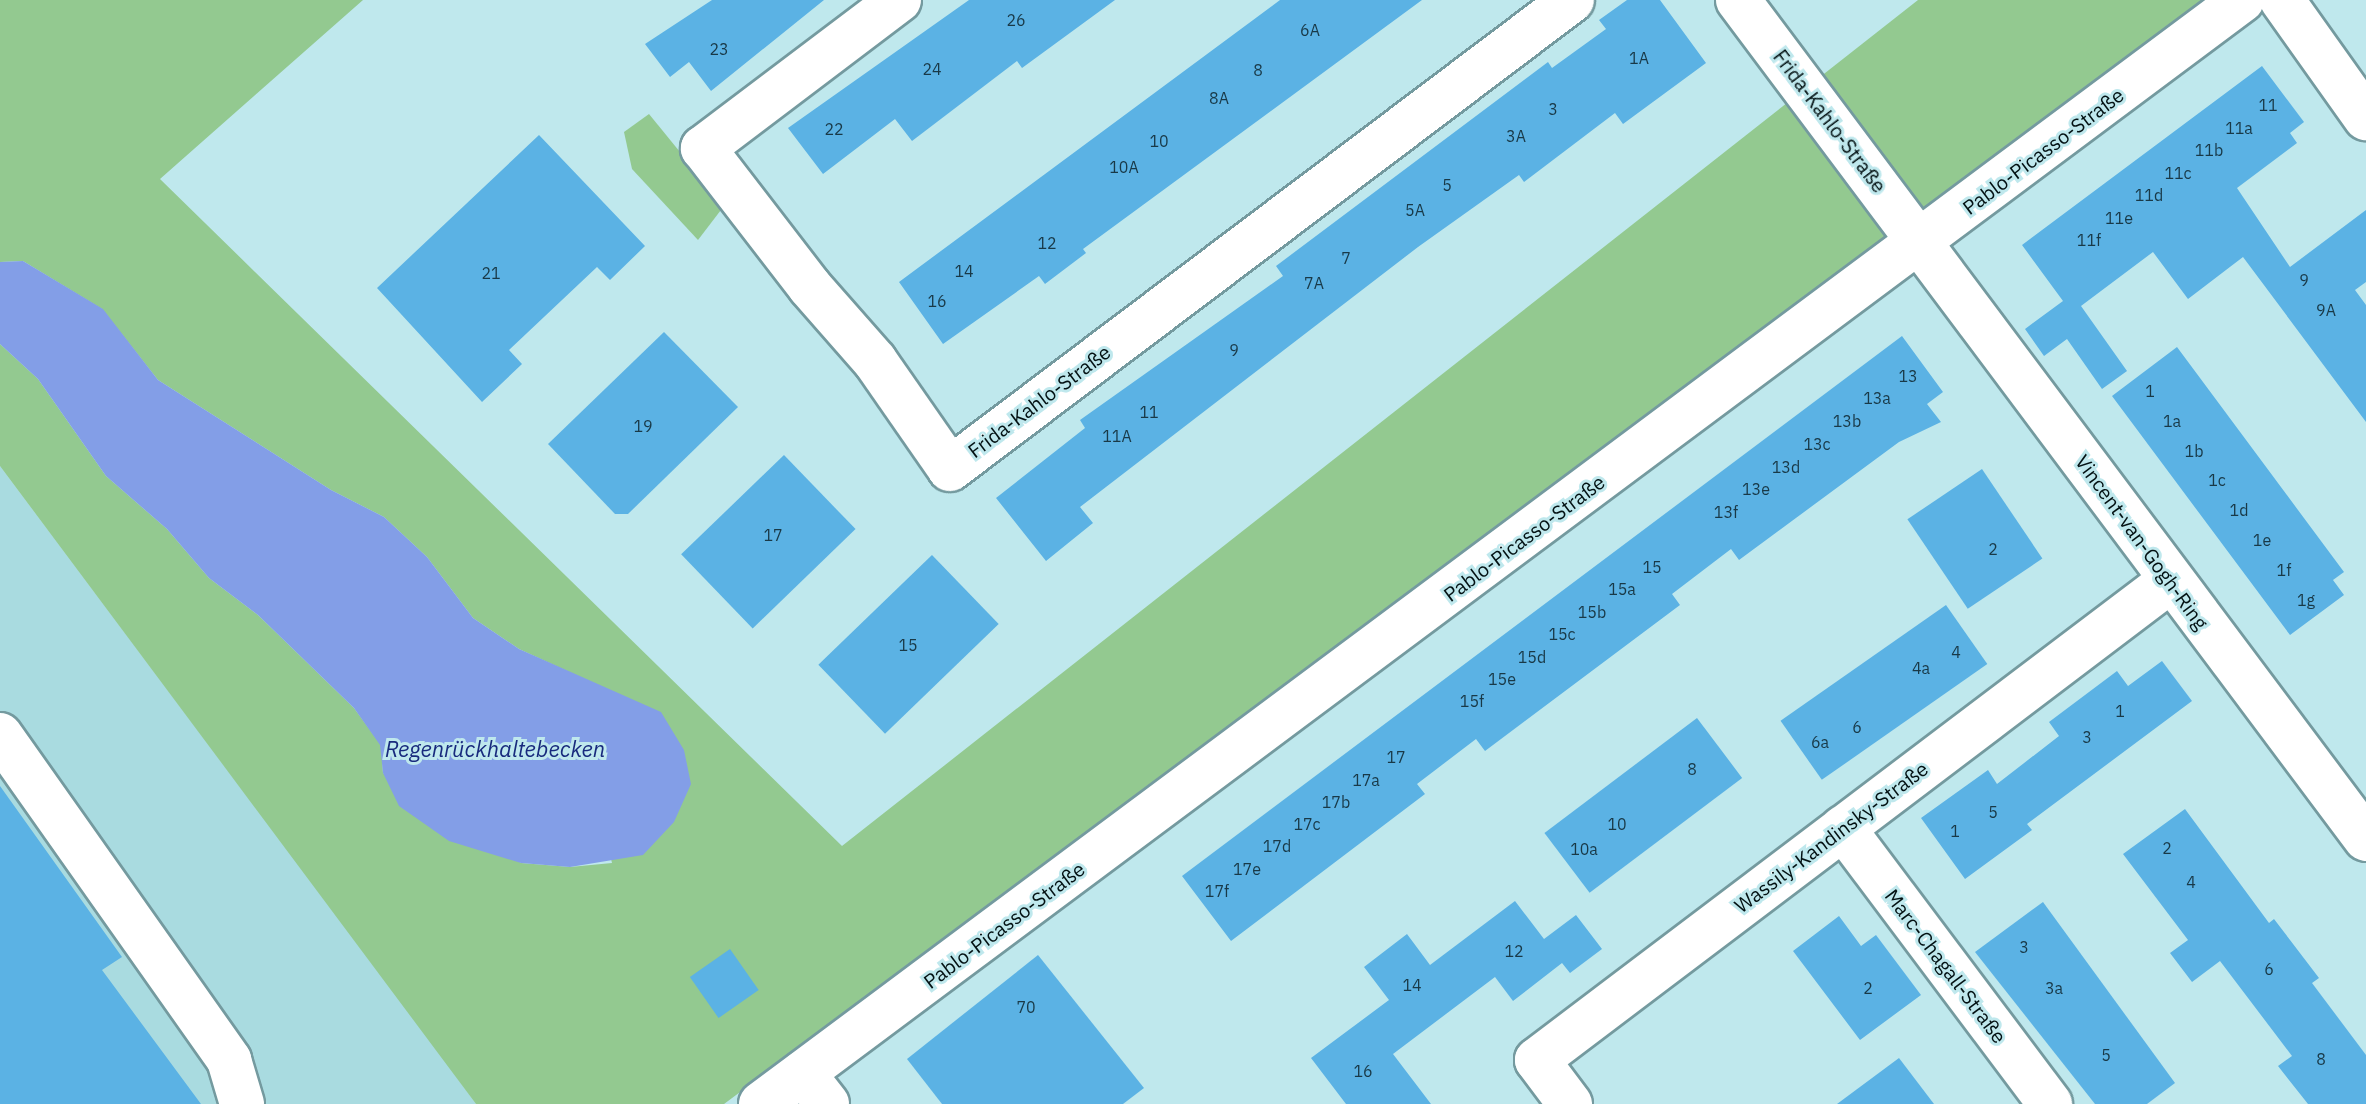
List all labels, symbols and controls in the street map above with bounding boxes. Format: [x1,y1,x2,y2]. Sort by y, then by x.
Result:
house number: 26 [1006,10,1026,30]
house number: 6A [1300,20,1320,40]
house number: 23 [709,39,729,59]
street label: Frida-Kahlo-Straße [1769,45,1891,197]
house number: 1A [1629,48,1649,68]
house number: 24 [922,59,942,79]
house number: 8 [1253,60,1263,80]
street label: Pablo-Picasso-Straße [1958,83,2128,219]
house number: 8A [1209,88,1229,108]
house number: 11 [2258,95,2278,115]
house number: 3 [1548,99,1558,119]
house number: 11a [2225,118,2253,138]
house number: 22 [824,119,844,139]
house number: 3A [1506,126,1526,146]
house number: 10 [1149,131,1169,151]
house number: 11b [2195,140,2223,160]
house number: 10A [1109,157,1139,177]
house number: 11c [2164,163,2192,183]
house number: 5 [1442,175,1452,195]
house number: 11d [2135,185,2163,205]
house number: 5A [1405,200,1425,220]
house number: 11e [2105,208,2133,228]
house number: 11f [2077,230,2101,250]
house number: 12 [1037,233,1057,253]
house number: 7 [1341,248,1351,268]
house number: 14 [954,261,974,281]
house number: 21 [481,263,501,283]
house number: 9 [2299,270,2309,290]
house number: 7A [1304,273,1324,293]
house number: 16 [927,291,947,311]
house number: 9A [2316,300,2336,320]
street label: Frida-Kahlo-Straße [963,340,1115,462]
house number: 9 [1229,340,1239,360]
house number: 13 [1898,366,1918,386]
house number: 1 [2145,381,2155,401]
house number: 13a [1863,388,1891,408]
house number: 11 [1139,402,1159,422]
house number: 13b [1833,411,1861,431]
house number: 1a [2163,411,2181,431]
house number: 19 [633,416,653,436]
house number: 11A [1102,426,1132,446]
house number: 13c [1803,434,1831,454]
house number: 1b [2185,441,2203,461]
street label: Vincent-van-Gogh-Ring [2071,450,2213,634]
house number: 13d [1772,457,1800,477]
street label: Pablo-Picasso-Straße [1439,470,1609,606]
house number: 1c [2208,470,2226,490]
house number: 13e [1742,479,1770,499]
house number: 1d [2230,500,2248,520]
house number: 13f [1714,502,1738,522]
house number: 17 [763,525,783,545]
house number: 1e [2253,530,2271,550]
house number: 2 [1988,539,1998,559]
house number: 15 [1642,557,1662,577]
house number: 1f [2277,560,2291,580]
house number: 15a [1608,579,1636,599]
house number: 1g [2297,590,2315,610]
house number: 15b [1578,602,1606,622]
house number: 15c [1548,624,1576,644]
house number: 15 [898,635,918,655]
house number: 4 [1951,642,1961,662]
house number: 15d [1518,647,1546,667]
house number: 4a [1912,658,1930,678]
house number: 15e [1488,669,1516,689]
house number: 15f [1460,691,1484,711]
house number: 1 [2115,701,2125,721]
house number: 6 [1852,717,1862,737]
house number: 3 [2082,727,2092,747]
house number: 6a [1811,732,1829,752]
water label: Regenrückhaltebecken [385,736,605,762]
house number: 17 [1386,747,1406,767]
street label: Wassily-Kandinsky-Straße [1730,756,1932,918]
house number: 8 [1687,759,1697,779]
house number: 17a [1352,770,1380,790]
house number: 17b [1322,792,1350,812]
house number: 5 [1988,802,1998,822]
house number: 17c [1293,814,1321,834]
house number: 10 [1607,814,1627,834]
house number: 1 [1950,821,1960,841]
house number: 17d [1263,836,1291,856]
house number: 2 [2162,838,2172,858]
house number: 10a [1570,839,1598,859]
street label: Pablo-Picasso-Straße [919,857,1089,993]
house number: 17e [1233,859,1261,879]
house number: 4 [2186,872,2196,892]
house number: 17f [1205,881,1229,901]
street label: Marc-Chagall-Straße [1880,884,2012,1048]
house number: 3 [2019,937,2029,957]
house number: 12 [1504,941,1524,961]
house number: 6 [2264,959,2274,979]
house number: 14 [1402,975,1422,995]
house number: 2 [1863,978,1873,998]
house number: 3a [2045,978,2063,998]
house number: 70 [1016,997,1036,1017]
house number: 5 [2101,1045,2111,1065]
house number: 8 [2316,1049,2326,1069]
house number: 16 [1353,1061,1373,1081]

